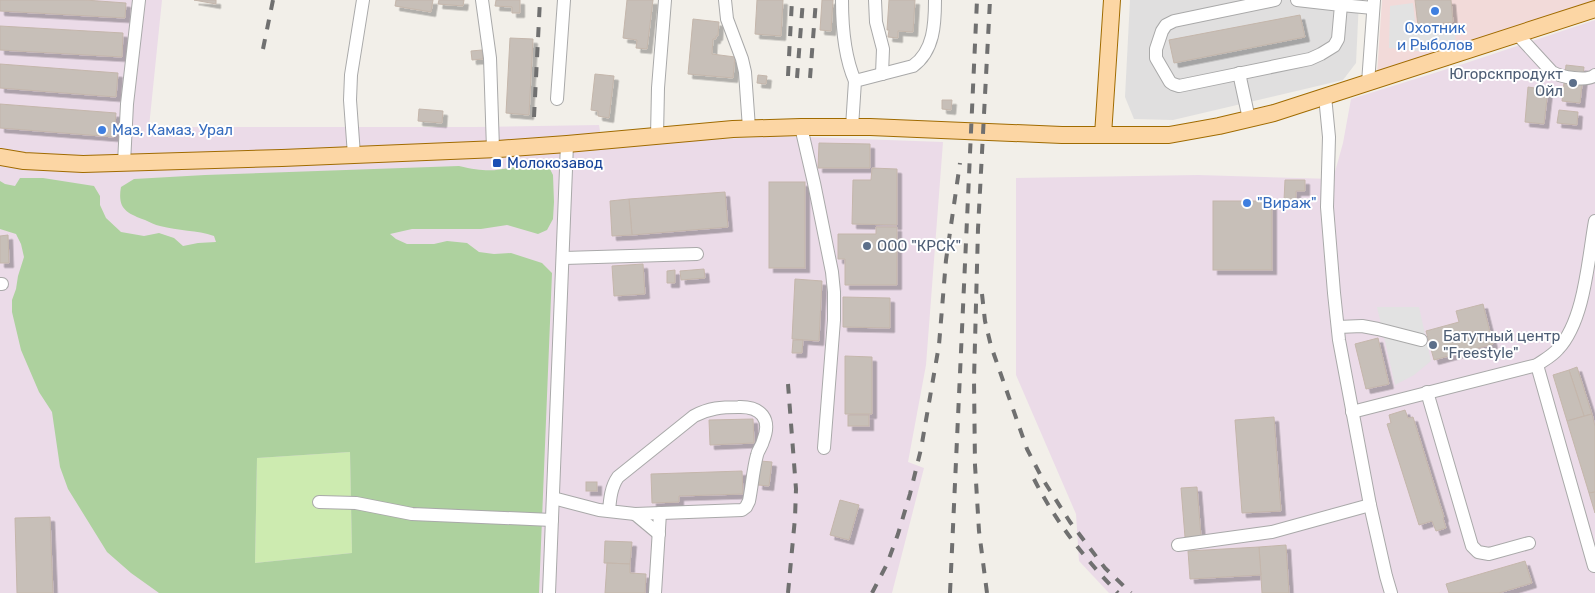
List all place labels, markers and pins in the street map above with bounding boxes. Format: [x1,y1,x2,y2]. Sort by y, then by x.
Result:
marker: Охотник и Рыболов [1429,5,1441,17]
place label: Охотник и Рыболов [1397,19,1473,54]
place label: Югорскпродукт Ойл [1449,65,1563,100]
marker: Югорскпродукт Ойл [1567,77,1579,89]
place label: Маз, Камаз, Урал [112,121,233,139]
marker: Маз, Камаз, Урал [96,124,108,136]
place label: Молокозавод [507,154,603,172]
marker: Молокозавод [491,157,503,169]
place label: "Вираж" [1257,194,1317,212]
marker: "Вираж" [1241,197,1253,209]
place label: ООО "КРСК" [877,237,961,255]
marker: ООО "КРСК" [861,240,873,252]
place label: Батутный центр "Freestyle" [1443,327,1560,362]
marker: Батутный центр "Freestyle" [1427,339,1439,351]

